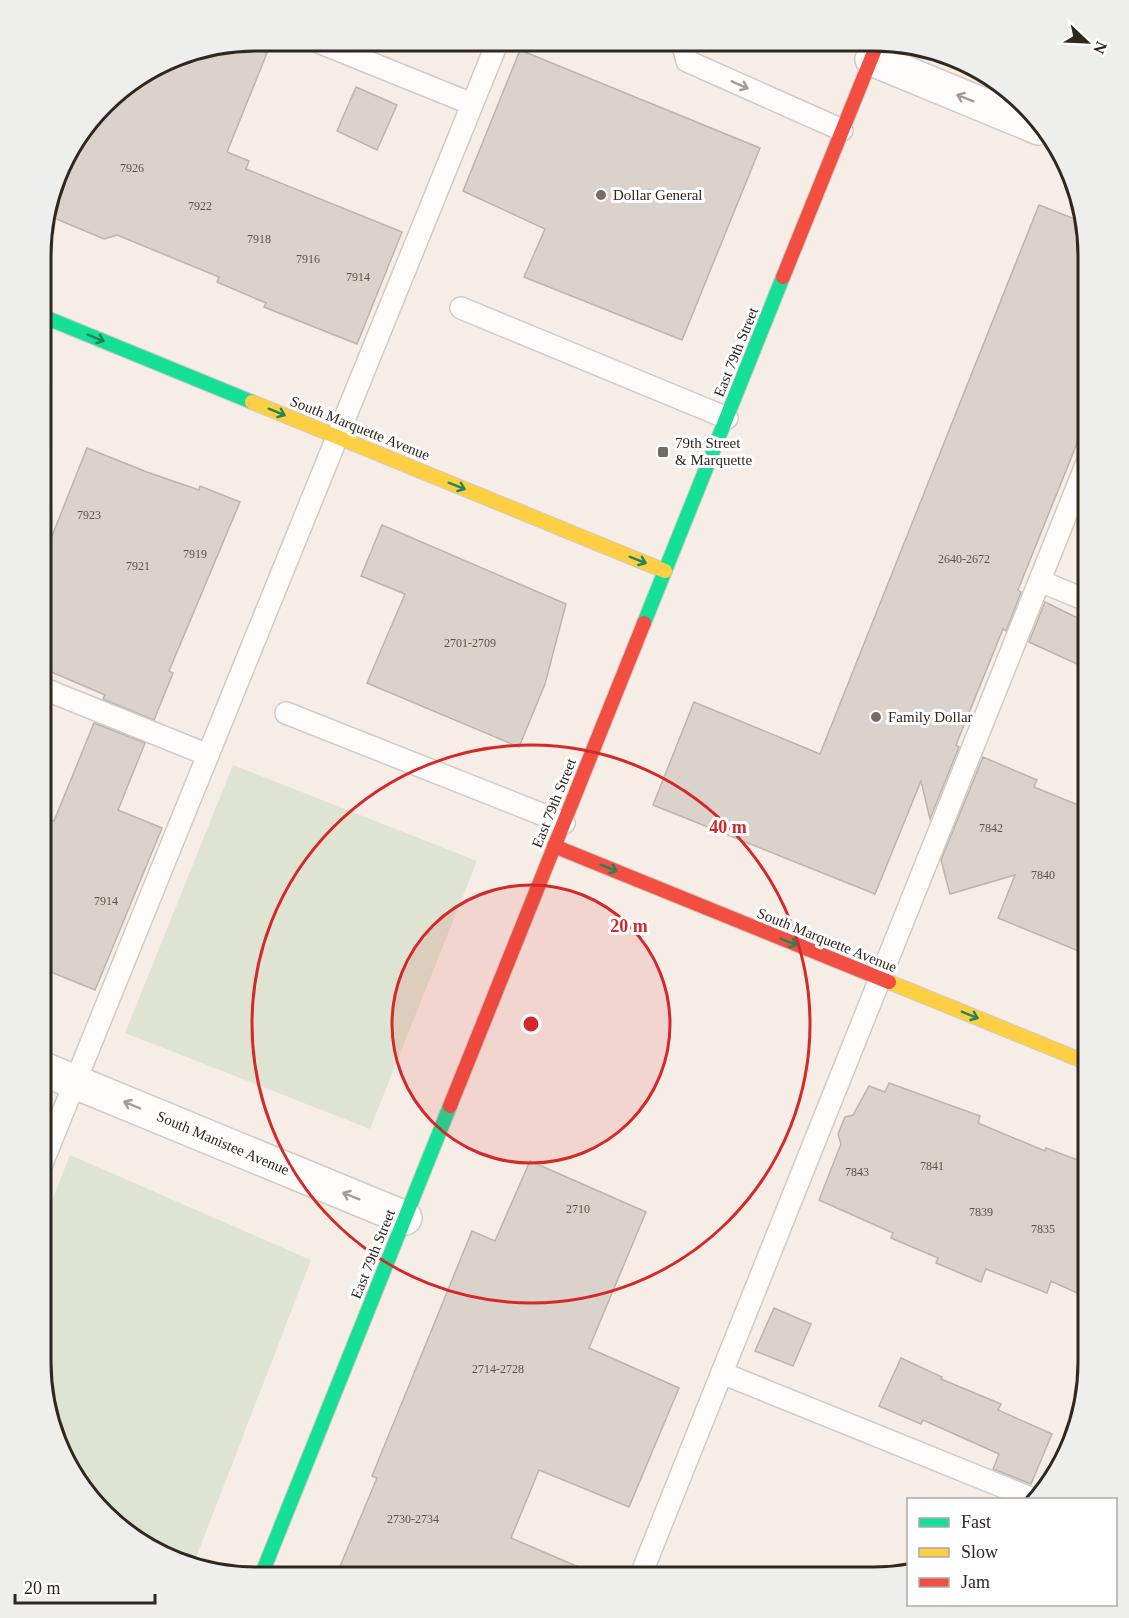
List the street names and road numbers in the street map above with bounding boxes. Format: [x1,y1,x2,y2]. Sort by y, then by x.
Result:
street label: East 79th Street [711,304,762,399]
street label: South Marquette Avenue [288,393,432,463]
street label: East 79th Street [529,755,580,850]
street label: South Marquette Avenue [755,905,899,975]
street label: South Manistee Avenue [154,1108,292,1178]
street label: East 79th Street [348,1206,399,1301]

